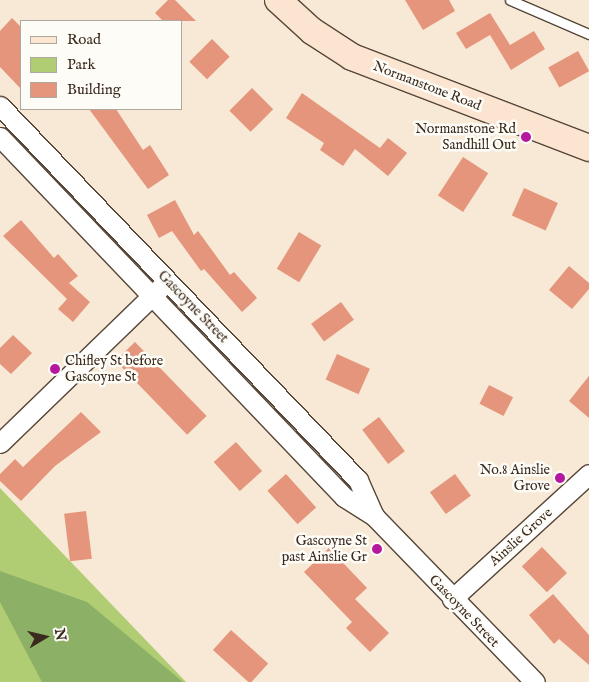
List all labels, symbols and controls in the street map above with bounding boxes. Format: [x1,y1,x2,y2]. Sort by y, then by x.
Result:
legend [20,20,182,110]
text: Road [67,30,101,49]
text: Park [67,55,96,74]
street label: Normanstone Road [371,58,483,114]
text: Building [67,80,121,99]
place label: Normanstone Rd Sandhill Out [415,121,516,154]
marker: Normanstone Rd Sandhill Out [520,131,532,143]
street label: Gascoyne Street [154,267,232,347]
place label: Chifley St before Gascoyne St [65,353,163,386]
marker: Chifley St before Gascoyne St [49,363,61,375]
place label: No.8 Ainslie Grove [480,462,550,494]
marker: No.8 Ainslie Grove [554,472,566,484]
street label: Ainslie Grove [486,504,556,570]
place label: Gascoyne St past Ainslie Gr [282,533,367,566]
marker: Gascoyne St past Ainslie Gr [371,543,383,555]
street label: Gascoyne Street [425,571,503,651]
north arrow [20,612,70,662]
text: N [50,627,70,642]

